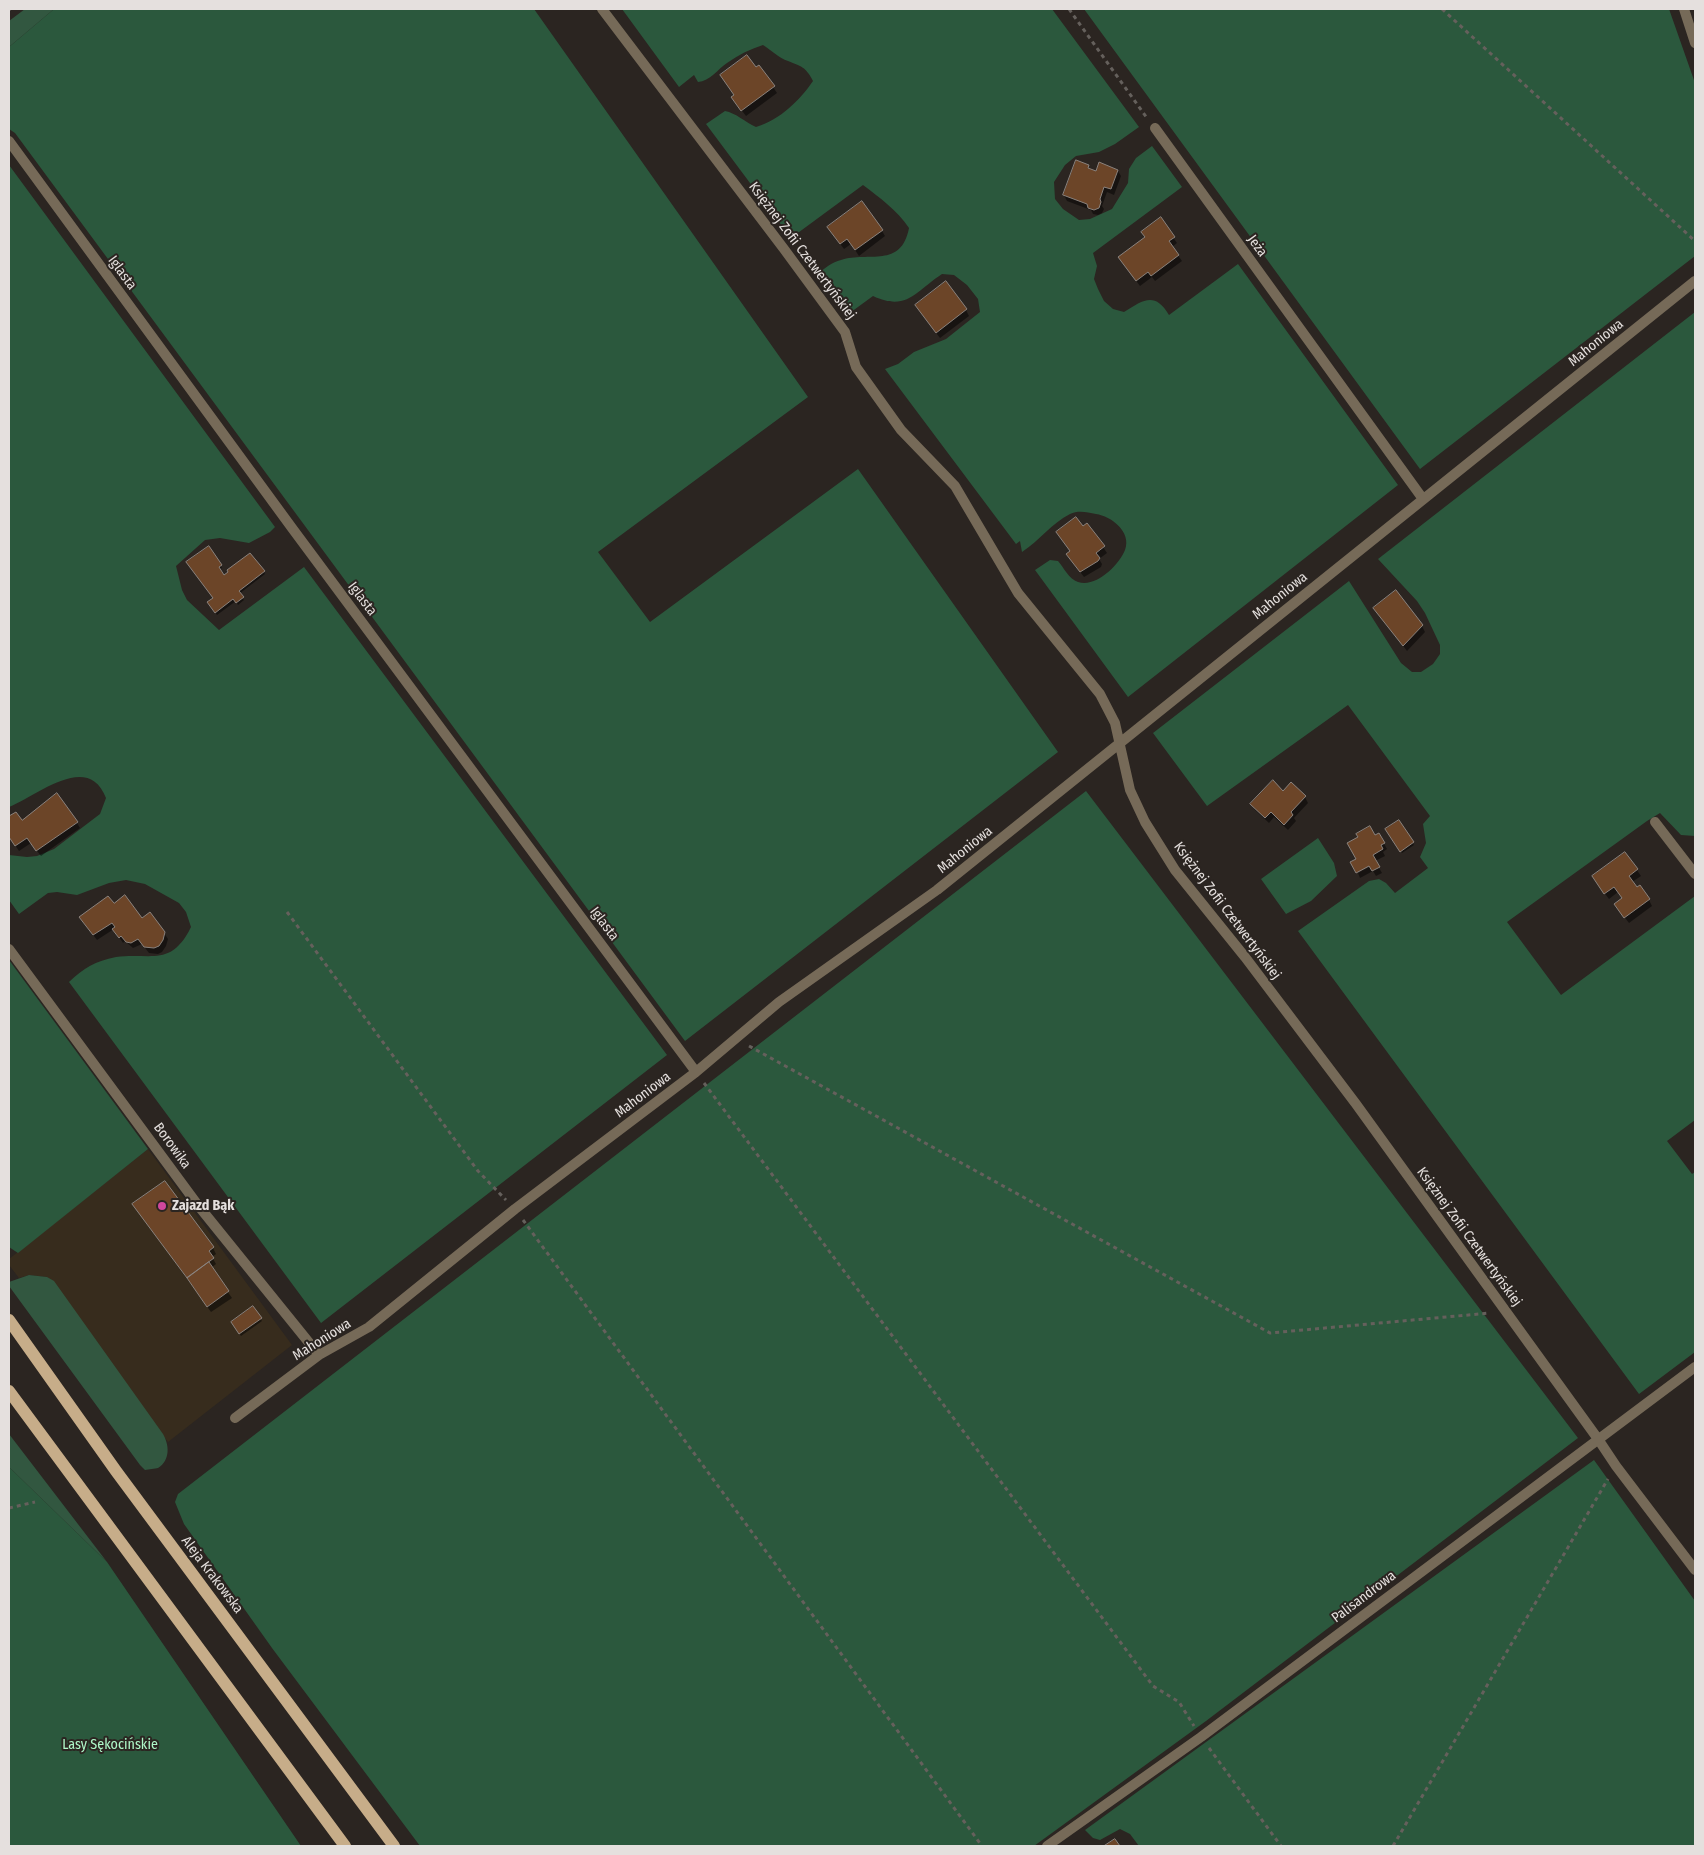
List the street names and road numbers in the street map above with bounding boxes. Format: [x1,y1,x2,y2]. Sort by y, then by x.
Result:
street label: Księżnej Zofii Czetwertyńskiej [745,179,859,323]
street label: Jeża [1243,232,1271,260]
street label: Iglasta [104,253,140,293]
street label: Mahoniowa [1565,316,1627,370]
street label: Mahoniowa [1249,569,1311,623]
street label: Iglasta [344,579,380,619]
street label: Mahoniowa [934,823,996,877]
street label: Księżnej Zofii Czetwertyńskiej [1170,839,1284,983]
street label: Iglasta [586,904,622,944]
street label: Mahoniowa [612,1069,674,1121]
street label: Borowika [150,1120,194,1172]
street label: Księżnej Zofii Czetwertyńskiej [1413,1164,1525,1310]
street label: Mahoniowa [290,1315,354,1365]
street label: Aleja Krakowska [177,1533,247,1617]
street label: Palisandrowa [1329,1567,1399,1627]

